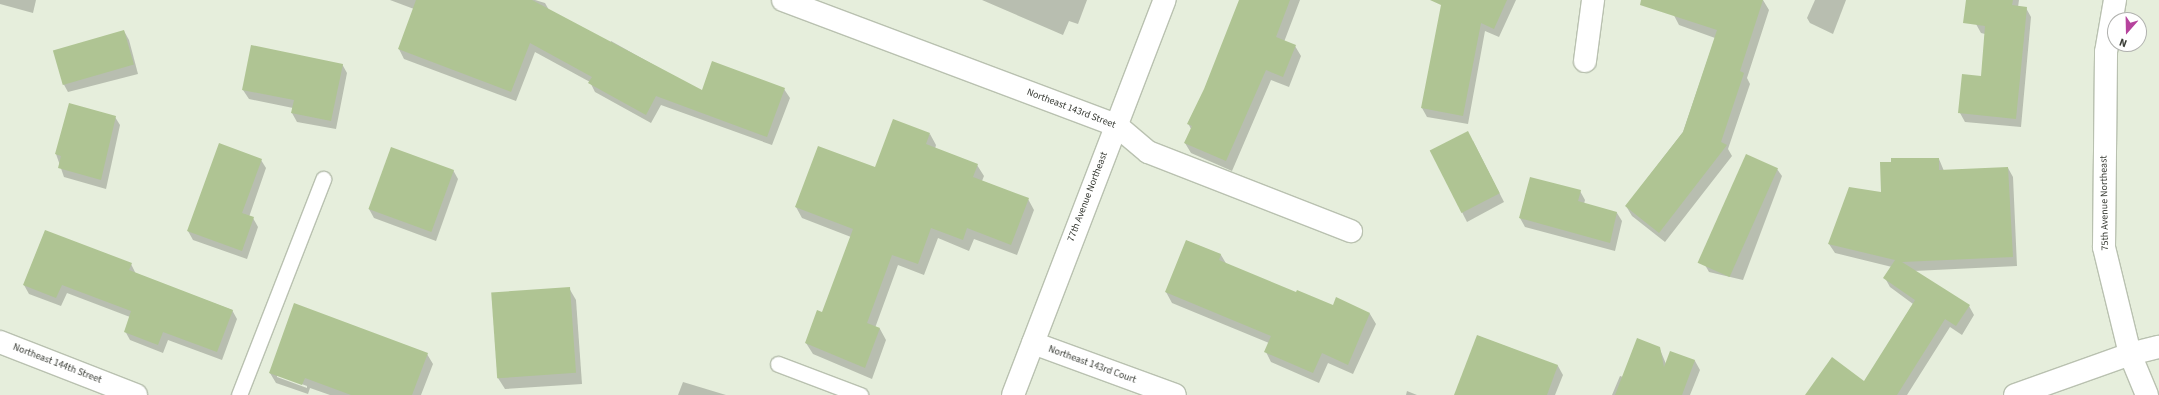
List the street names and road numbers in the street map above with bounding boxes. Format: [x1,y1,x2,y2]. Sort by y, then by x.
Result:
street label: Northeast 143rd Street [1025,87,1117,131]
street label: 77th Avenue Northeast [1065,151,1111,243]
street label: 75th Avenue Northeast [2098,155,2112,251]
street label: Northeast 144th Street [11,342,103,386]
street label: Northeast 143rd Court [1046,344,1138,386]

